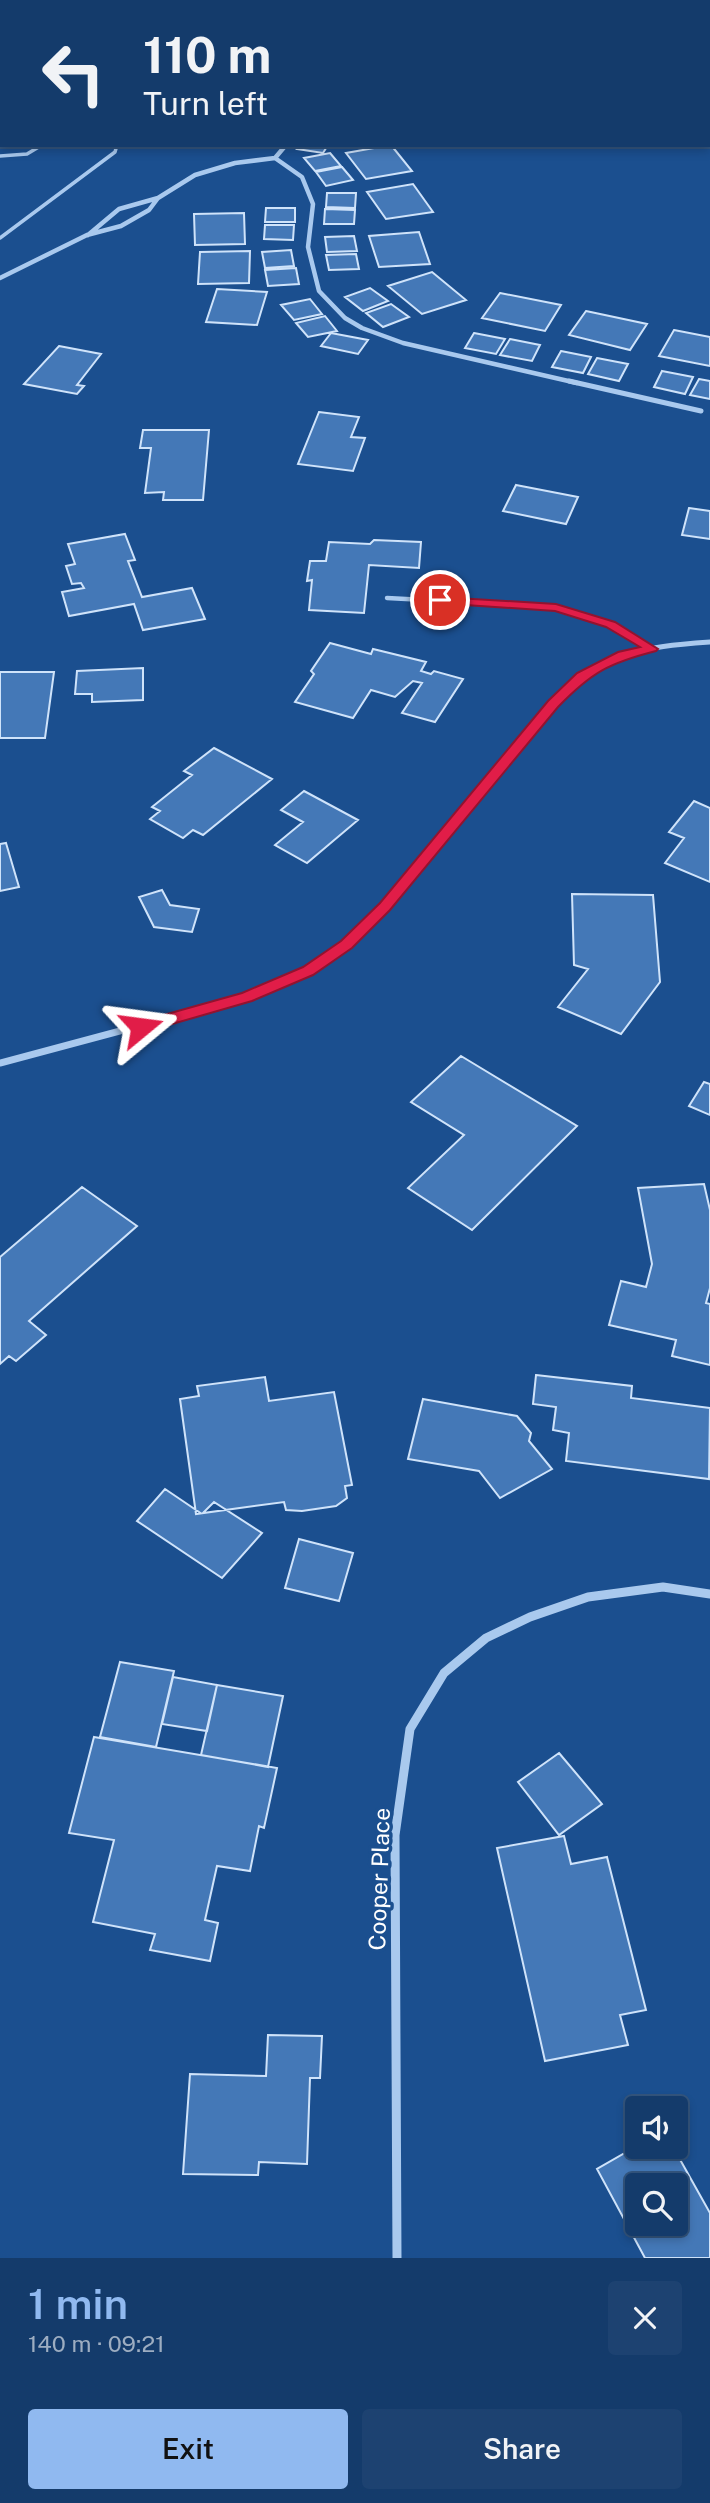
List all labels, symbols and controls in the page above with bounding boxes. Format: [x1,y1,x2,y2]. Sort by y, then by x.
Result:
text: 110 m [143,26,271,84]
icon: left [28,28,119,119]
text: Turn left [143,85,268,122]
pin [410,570,470,630]
icon: arrive [421,581,459,619]
position arrow [104,990,178,1064]
street label: Cooper Place [363,1807,395,1951]
map controls [625,2096,688,2236]
button: sound [625,2096,688,2159]
button: search [625,2173,688,2236]
text: 1 min [28,2279,128,2328]
button: close [608,2281,682,2355]
text: 140 m · 09:21 [28,2330,165,2357]
button: Exit [28,2409,348,2489]
button: Share [362,2409,682,2489]

